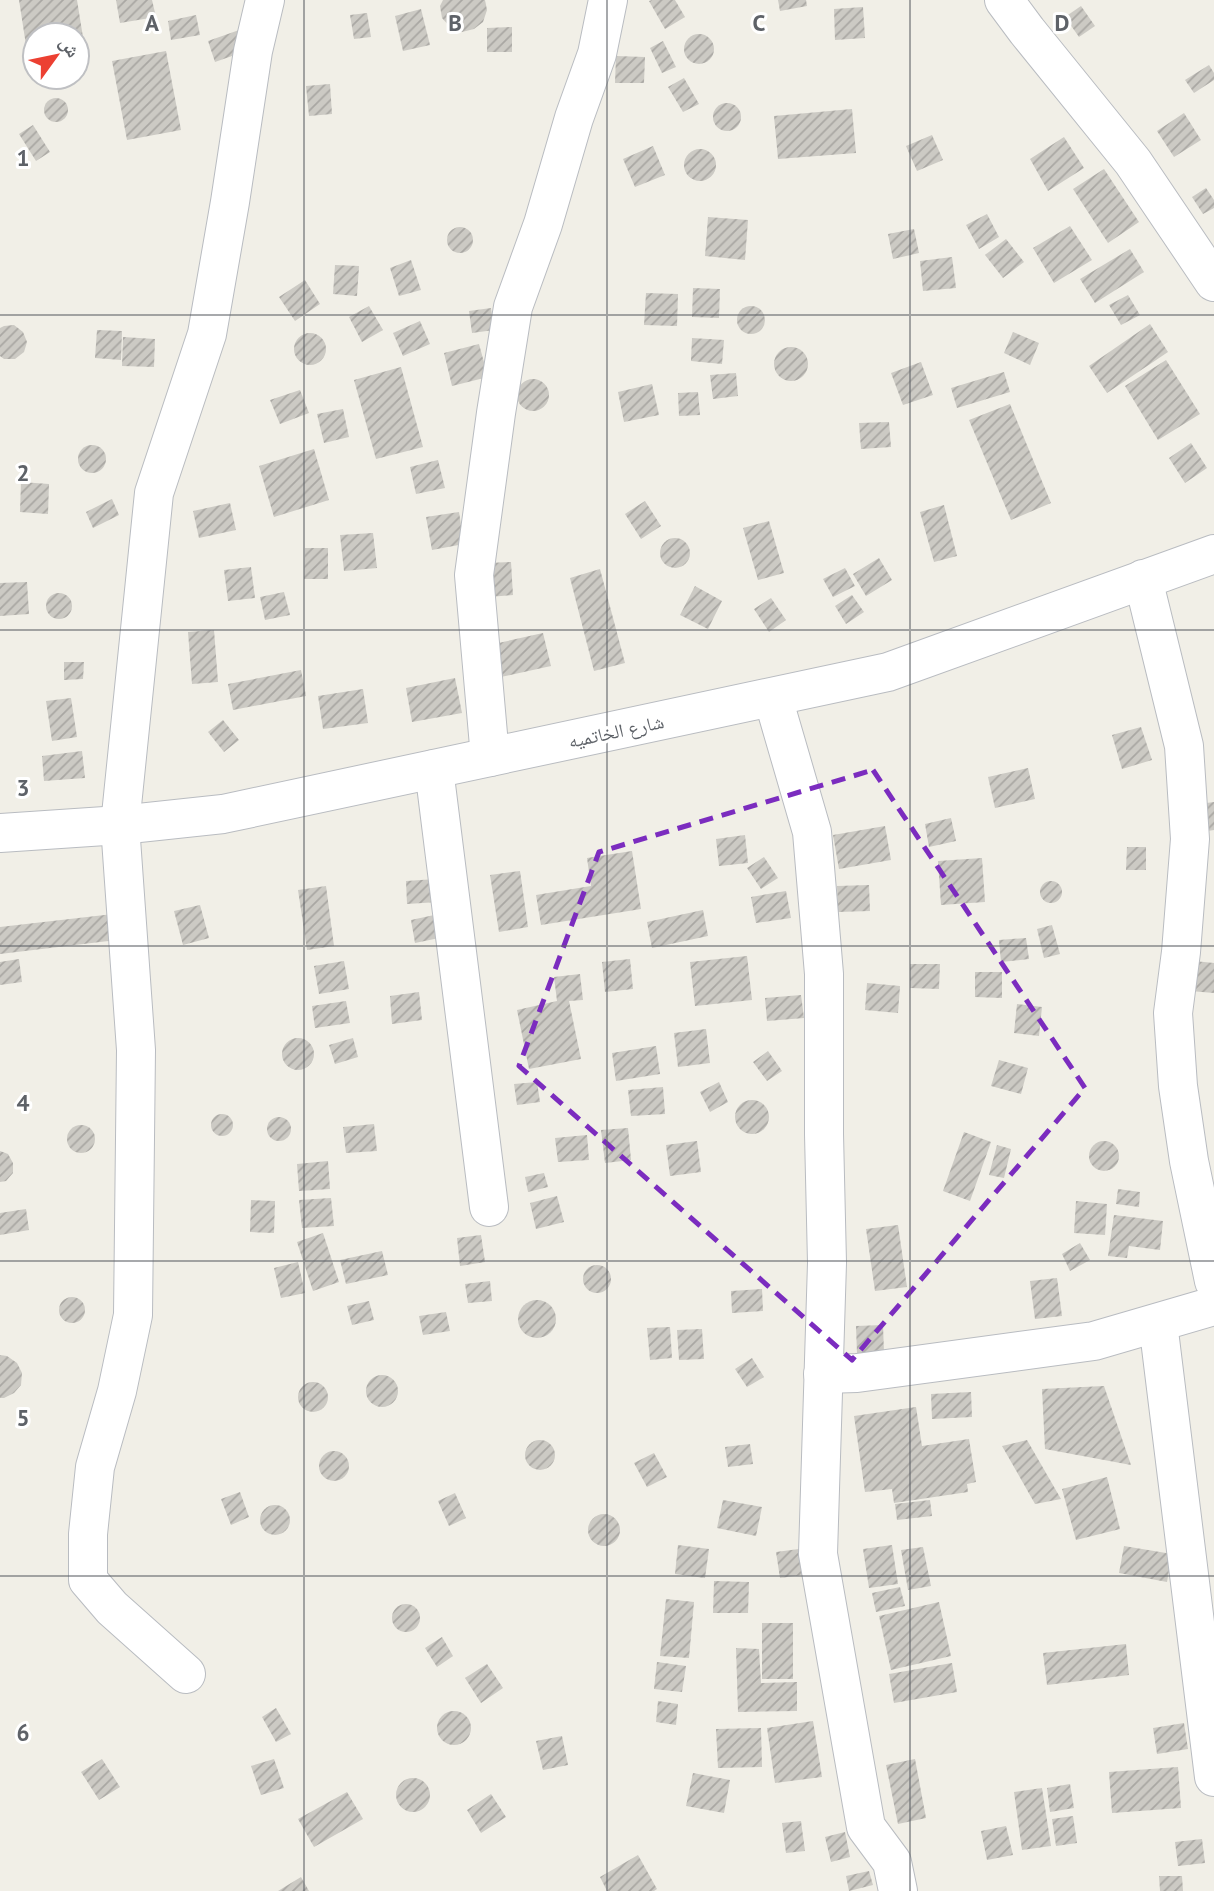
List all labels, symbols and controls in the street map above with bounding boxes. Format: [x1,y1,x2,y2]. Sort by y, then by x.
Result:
text: A [145,8,159,37]
text: B [448,8,462,37]
text: C [753,8,766,37]
text: D [1055,8,1069,37]
north arrow [21,21,91,91]
text: ش [55,32,86,62]
text: 1 [16,143,30,172]
text: 2 [16,458,30,487]
street label: شارع الخاتميه [566,709,666,753]
text: 3 [16,773,30,802]
text: 4 [16,1088,30,1117]
text: 5 [16,1403,30,1432]
text: 6 [16,1718,30,1747]

